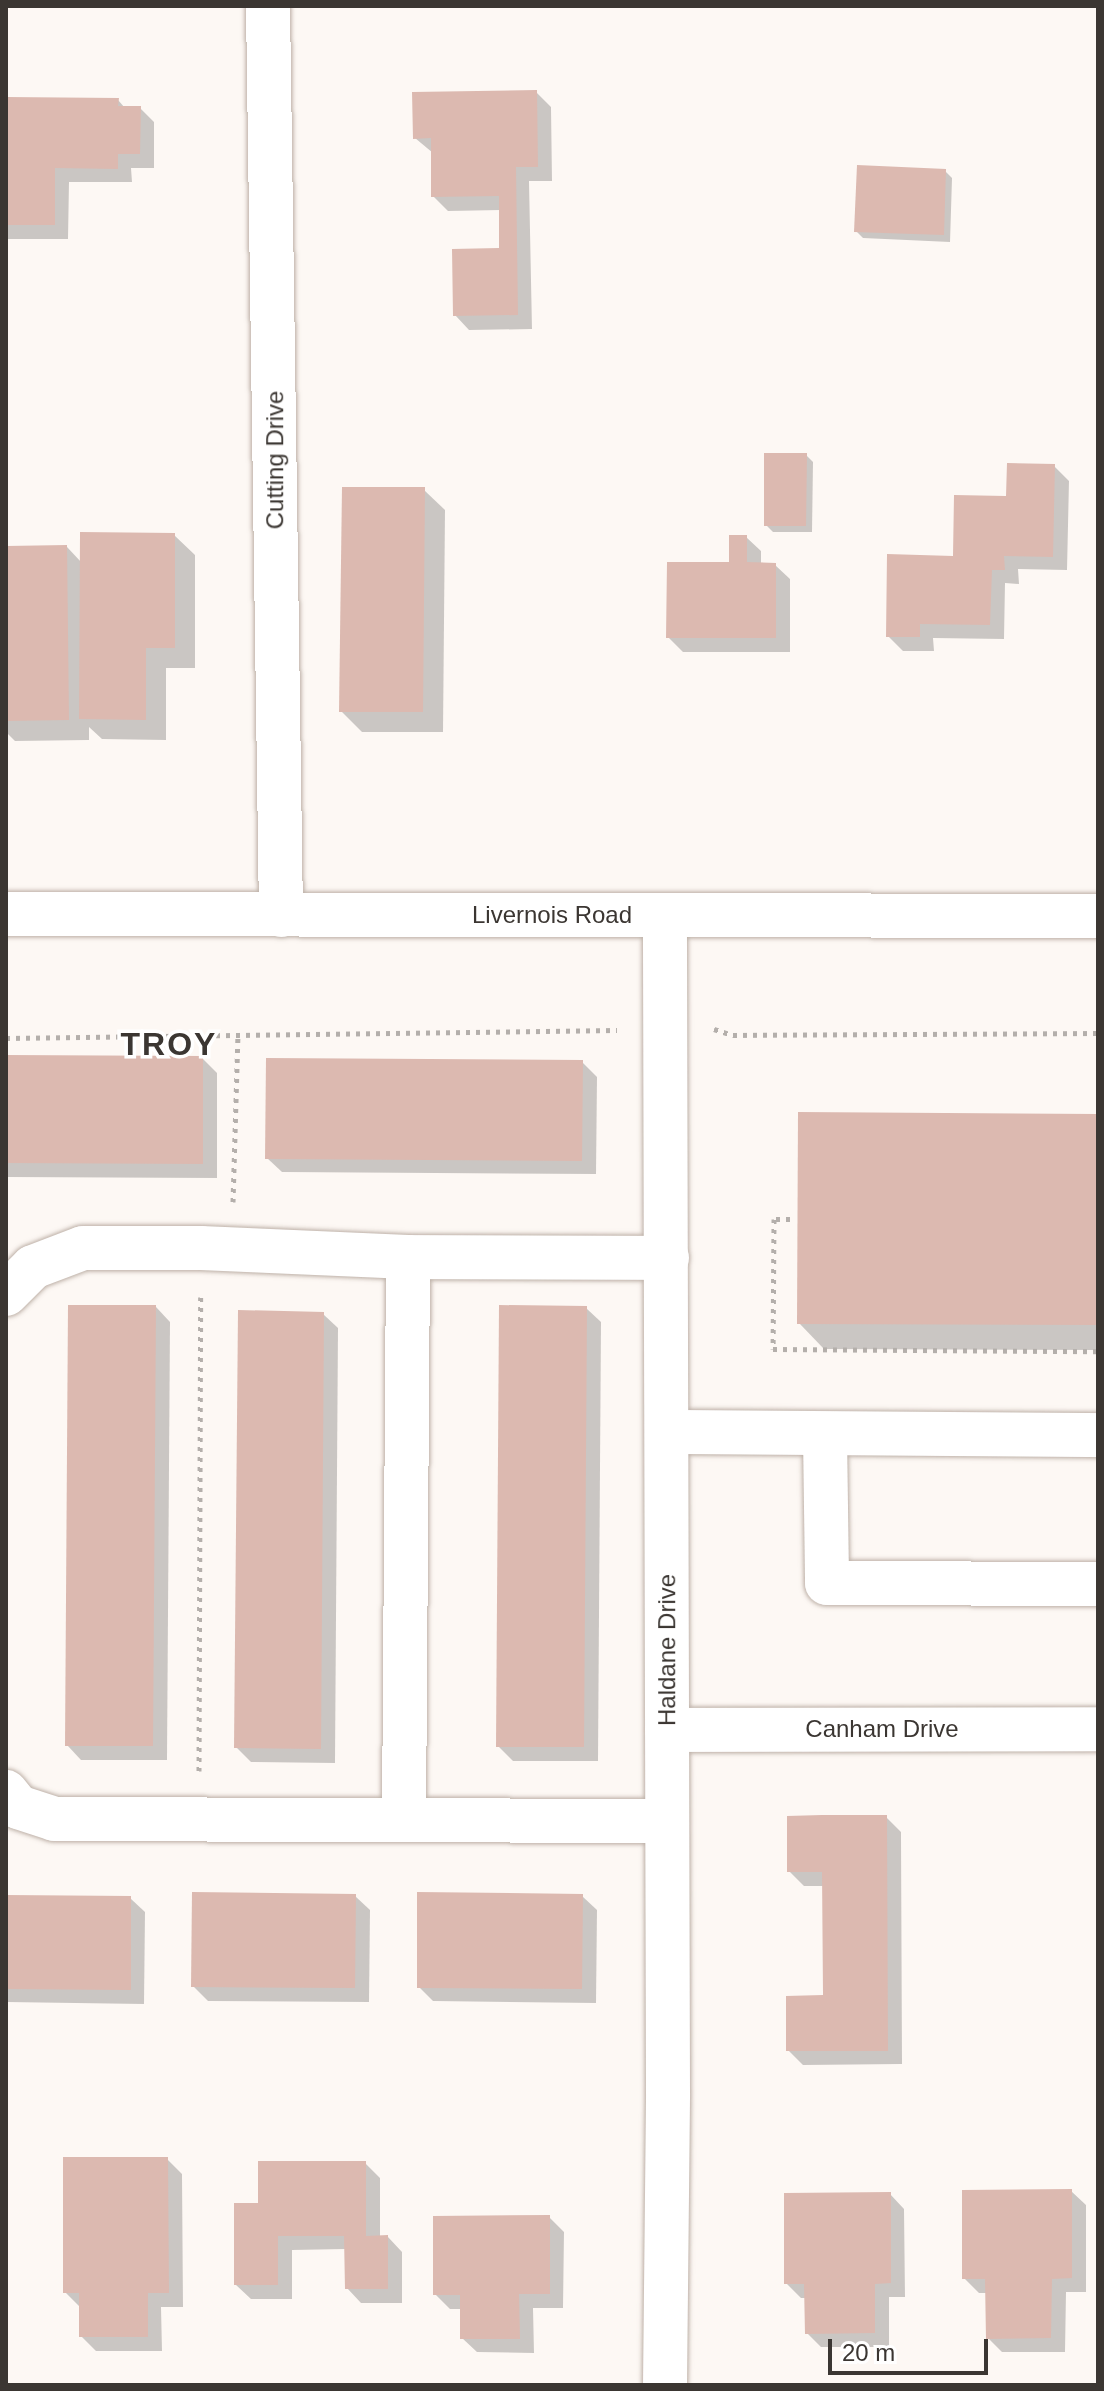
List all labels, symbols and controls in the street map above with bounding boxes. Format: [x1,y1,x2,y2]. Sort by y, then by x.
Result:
street label: Cutting Drive [261,391,289,529]
street label: Livernois Road [472,901,632,929]
district label: TROY [121,1025,217,1063]
street label: Haldane Drive [653,1574,681,1726]
street label: Canham Drive [805,1715,959,1743]
scale bar [832,2323,992,2373]
text: 20 m [842,2339,895,2366]

